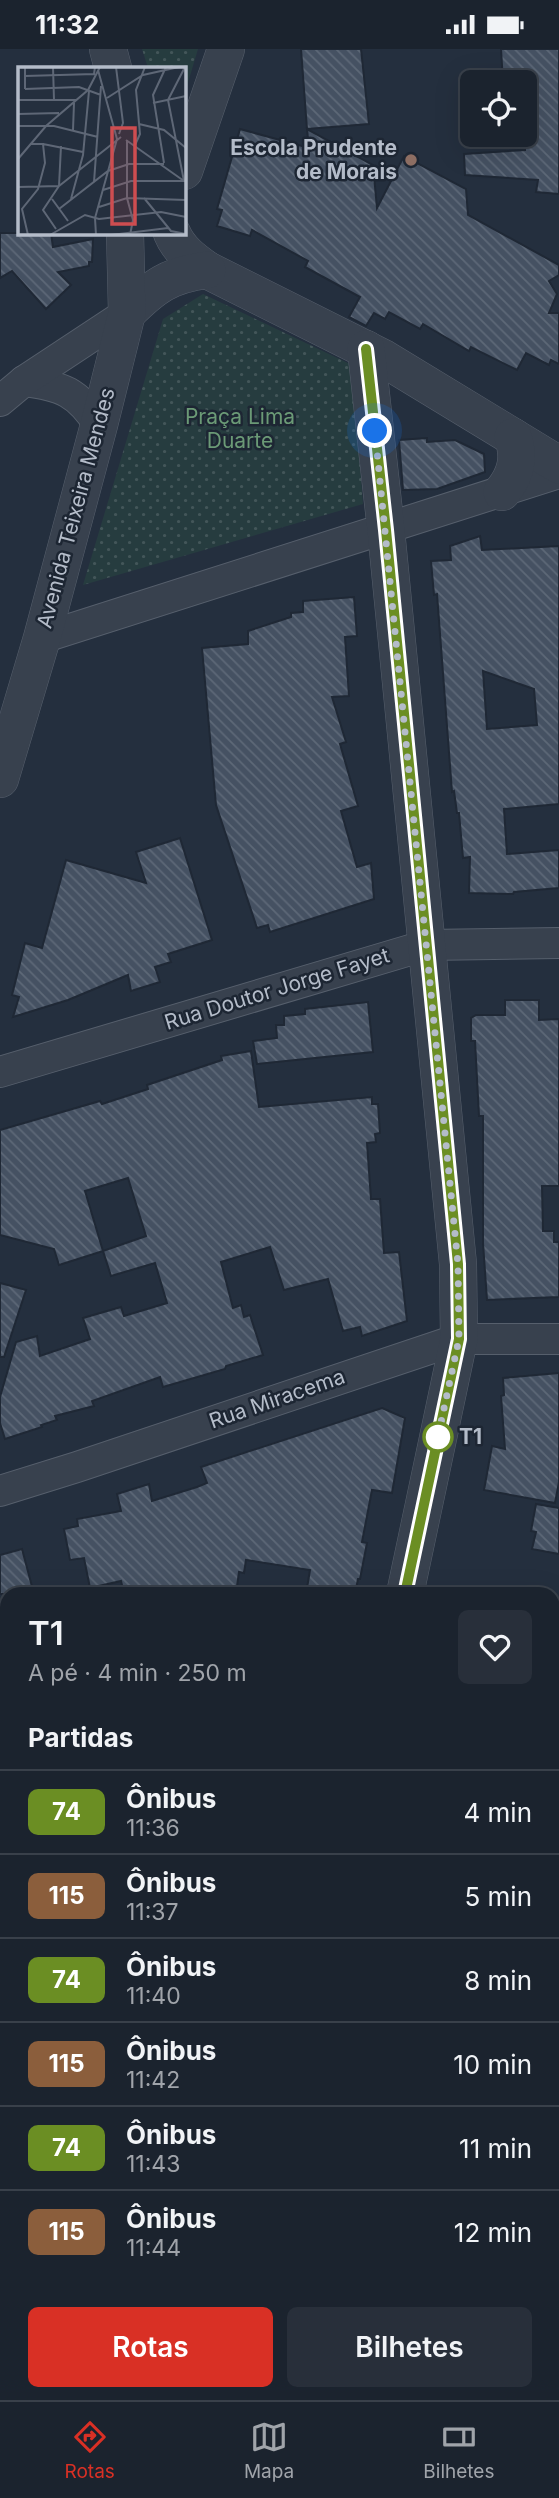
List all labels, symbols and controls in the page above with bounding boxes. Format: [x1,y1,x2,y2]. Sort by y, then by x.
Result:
text: 11:32 [35,9,99,40]
inset map [18,67,186,235]
map controls [460,70,537,147]
button: locate [460,70,537,147]
place label: Escola Prudente de Morais [230,135,397,184]
marker: Escola Prudente de Morais [403,152,419,168]
street label: Avenida Teixeira Mendes [31,385,120,631]
park label: Praça Lima Duarte [185,404,295,453]
your location [357,413,392,448]
street label: Rua Doutor Jorge Fayet [161,942,392,1035]
street label: Rua Miracema [206,1364,348,1433]
marker: T1 [423,1422,453,1452]
place label: T1 [459,1424,482,1449]
button: heart [458,1610,532,1684]
text: T1 [28,1613,64,1653]
text: A pé · 4 min · 250 m [28,1659,247,1687]
text: Partidas [28,1722,133,1753]
text: Ônibus [126,1783,216,1814]
text: 74 [52,1797,81,1826]
text: 4 min [463,1797,532,1828]
text: 11:36 [126,1814,180,1842]
text: Ônibus [126,1867,216,1898]
text: 115 [48,1881,85,1910]
text: 5 min [464,1881,532,1912]
text: 11:37 [126,1898,179,1926]
text: Ônibus [126,1951,216,1982]
text: 74 [52,1965,81,1994]
text: 8 min [464,1965,532,1996]
text: 11:40 [126,1982,181,2010]
text: Ônibus [126,2035,216,2066]
text: 115 [48,2049,85,2078]
text: 10 min [453,2049,532,2080]
text: 11:42 [126,2066,180,2094]
text: Ônibus [126,2119,216,2150]
text: 74 [52,2133,81,2162]
text: 11 min [459,2133,532,2164]
text: 11:43 [126,2150,180,2178]
text: Ônibus [126,2203,216,2234]
text: 115 [48,2217,85,2246]
text: 12 min [454,2217,532,2248]
text: 11:44 [126,2234,181,2262]
button: Rotas [28,2307,273,2387]
button: Bilhetes [287,2307,532,2387]
tab: Rotas [65,2418,115,2483]
tab: Mapa [244,2418,294,2483]
tab: Bilhetes [423,2418,494,2483]

